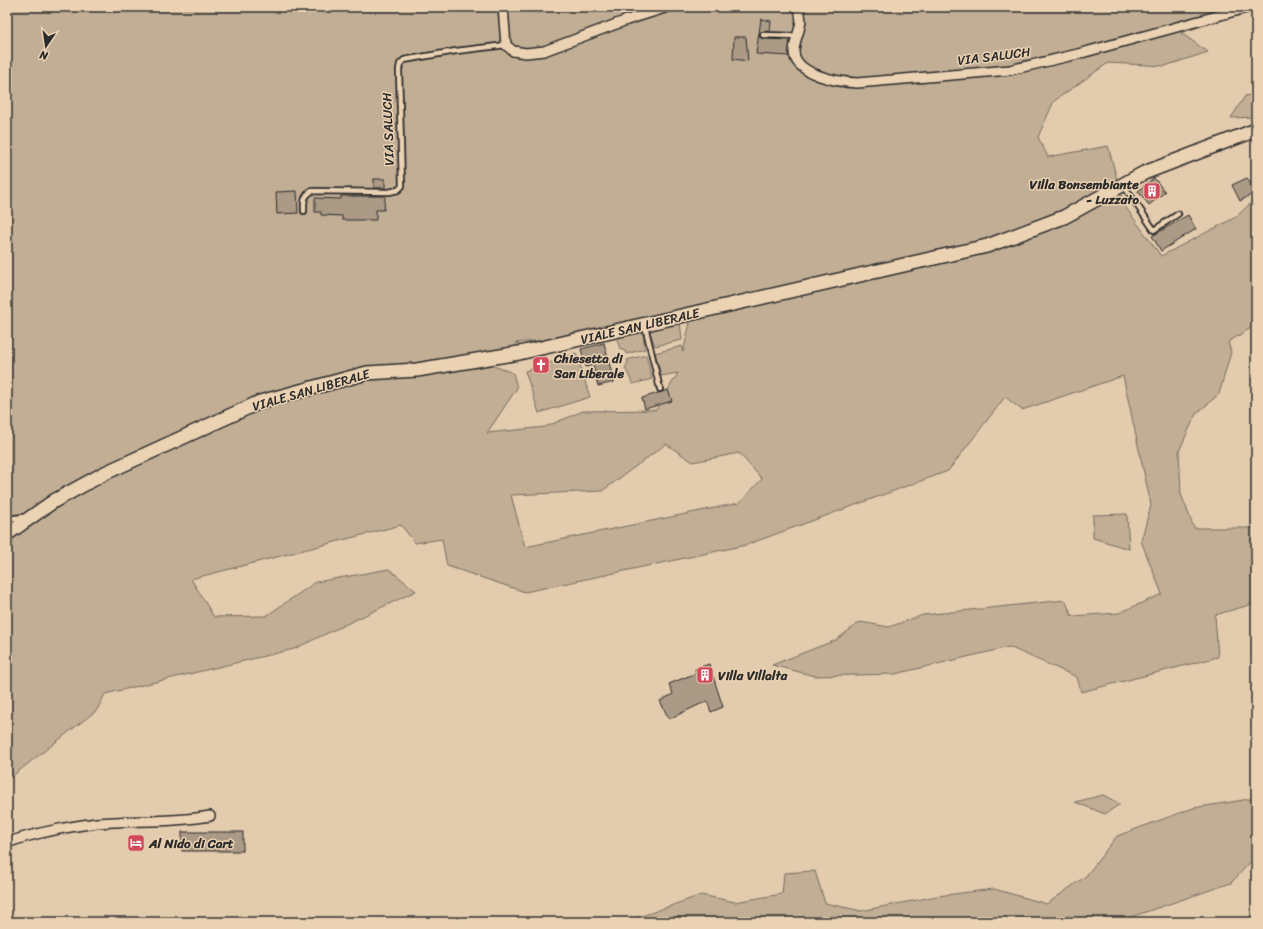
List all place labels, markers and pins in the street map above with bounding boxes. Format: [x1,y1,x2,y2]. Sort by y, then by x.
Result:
place label: Villa Bonsembiante - Luzzato [1029,173,1140,211]
building icon: Villa Bonsembiante - Luzzato [1142,181,1162,201]
place label: Chiesetta di San Liberale [553,347,624,385]
church icon: Chiesetta di San Liberale [531,355,551,375]
place label: Villa Villalta [718,664,788,687]
building icon: Villa Villalta [695,665,715,685]
place label: Al Nido di Cart [148,832,234,855]
hotel icon: Al Nido di Cart [126,833,146,853]

